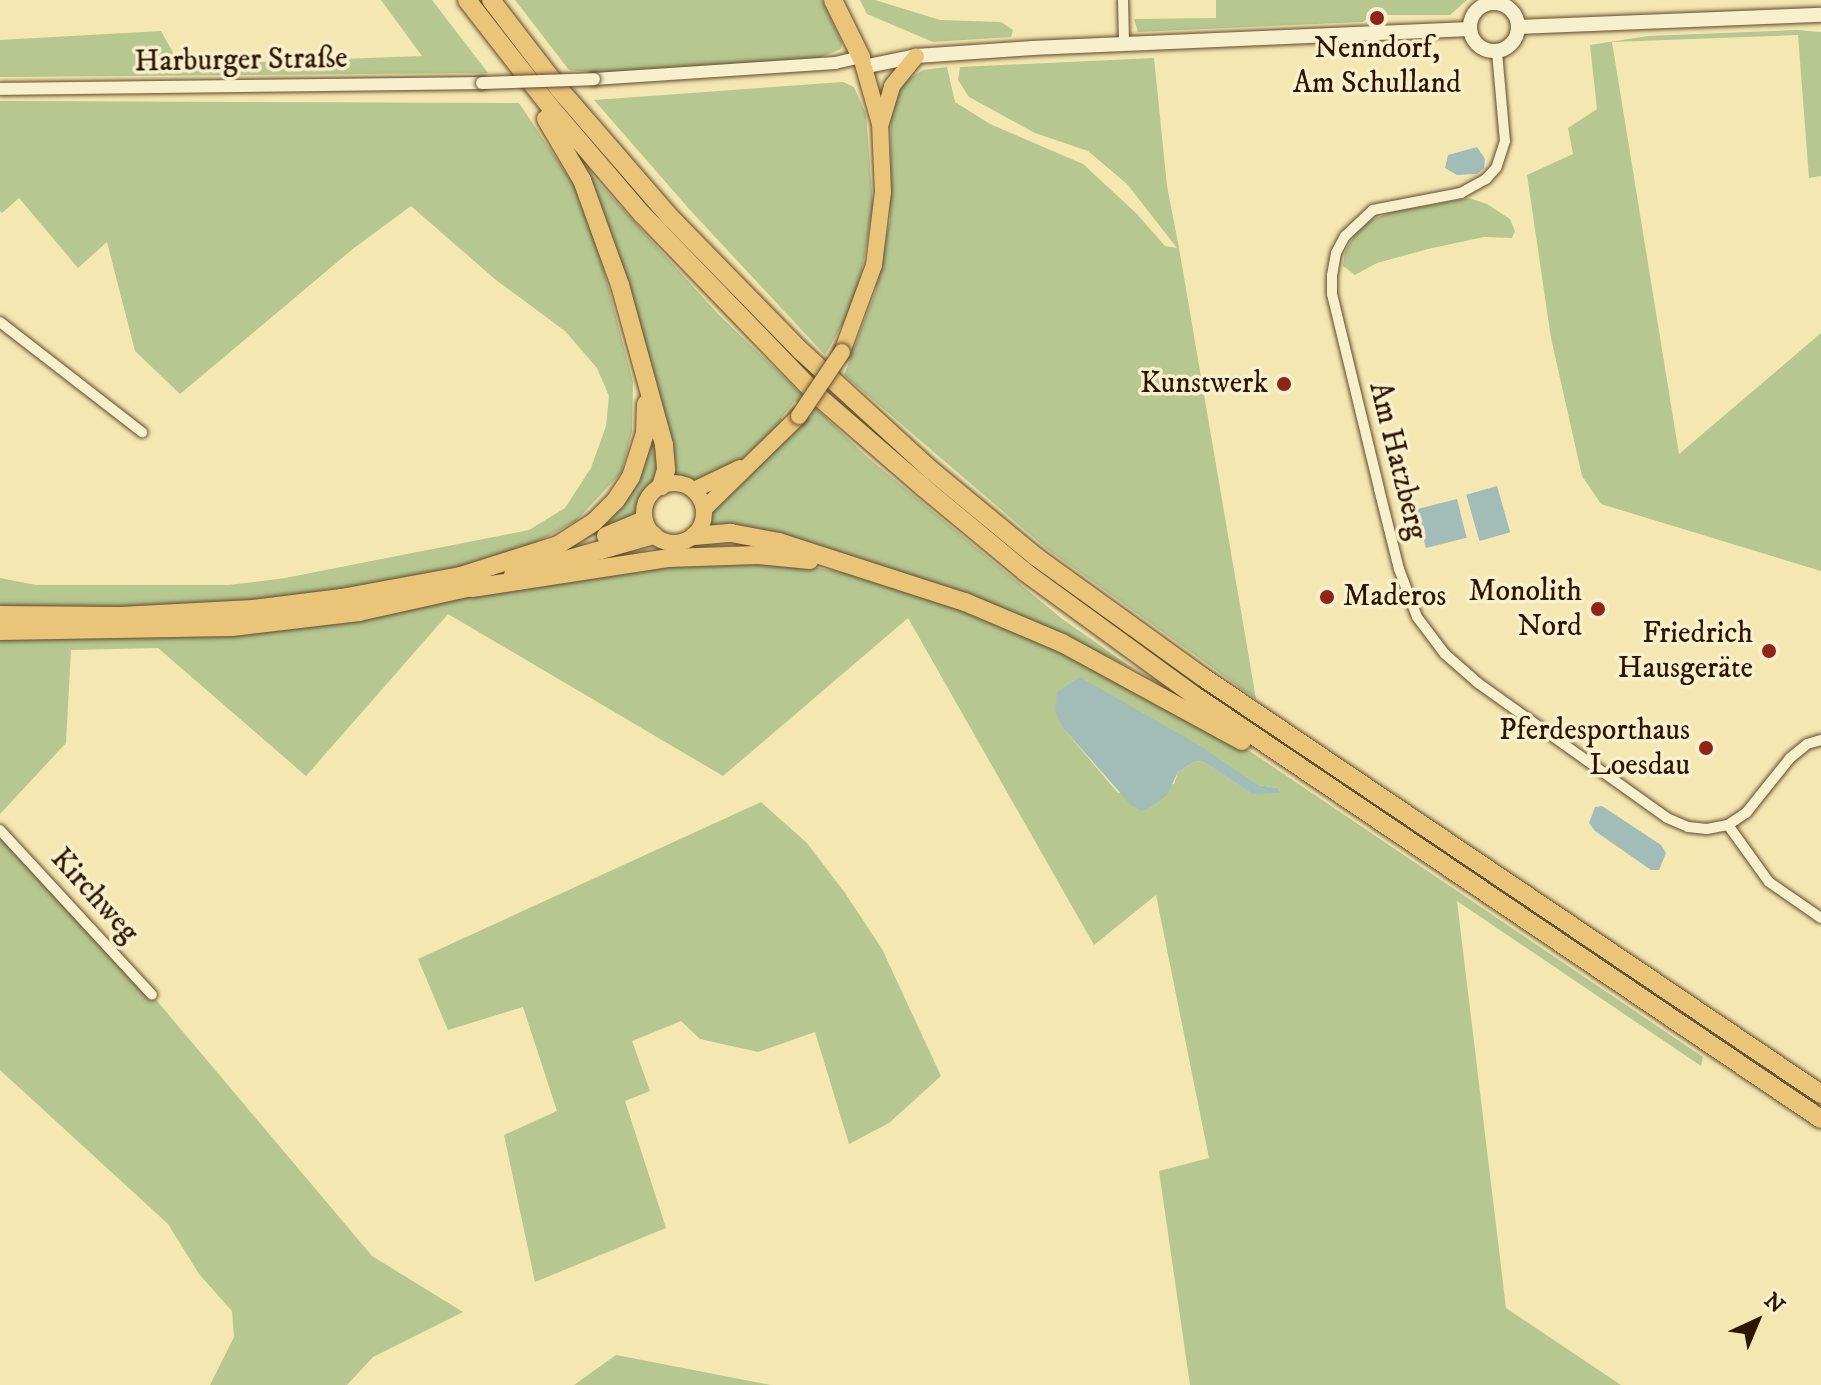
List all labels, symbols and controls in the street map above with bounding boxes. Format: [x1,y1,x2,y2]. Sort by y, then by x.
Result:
marker: Nenndorf, Am Schulland [1368,9,1386,27]
place label: Nenndorf, Am Schulland [1293,31,1461,102]
street label: Harburger Straße [134,41,348,81]
place label: Kunstwerk [1140,366,1268,402]
marker: Kunstwerk [1275,375,1293,393]
street label: Am Hatzberg [1360,379,1434,543]
place label: Monolith Nord [1468,574,1582,644]
place label: Maderos [1343,579,1446,615]
marker: Maderos [1318,588,1336,606]
marker: Monolith Nord [1589,600,1607,618]
place label: Friedrich Hausgeräte [1618,616,1753,686]
marker: Friedrich Hausgeräte [1760,642,1778,660]
place label: Pferdesporthaus Loesdau [1499,713,1690,784]
marker: Pferdesporthaus Loesdau [1697,739,1715,757]
street label: Kirchweg [42,841,146,951]
north arrow [1717,1281,1797,1361]
text: N [1758,1287,1790,1319]

